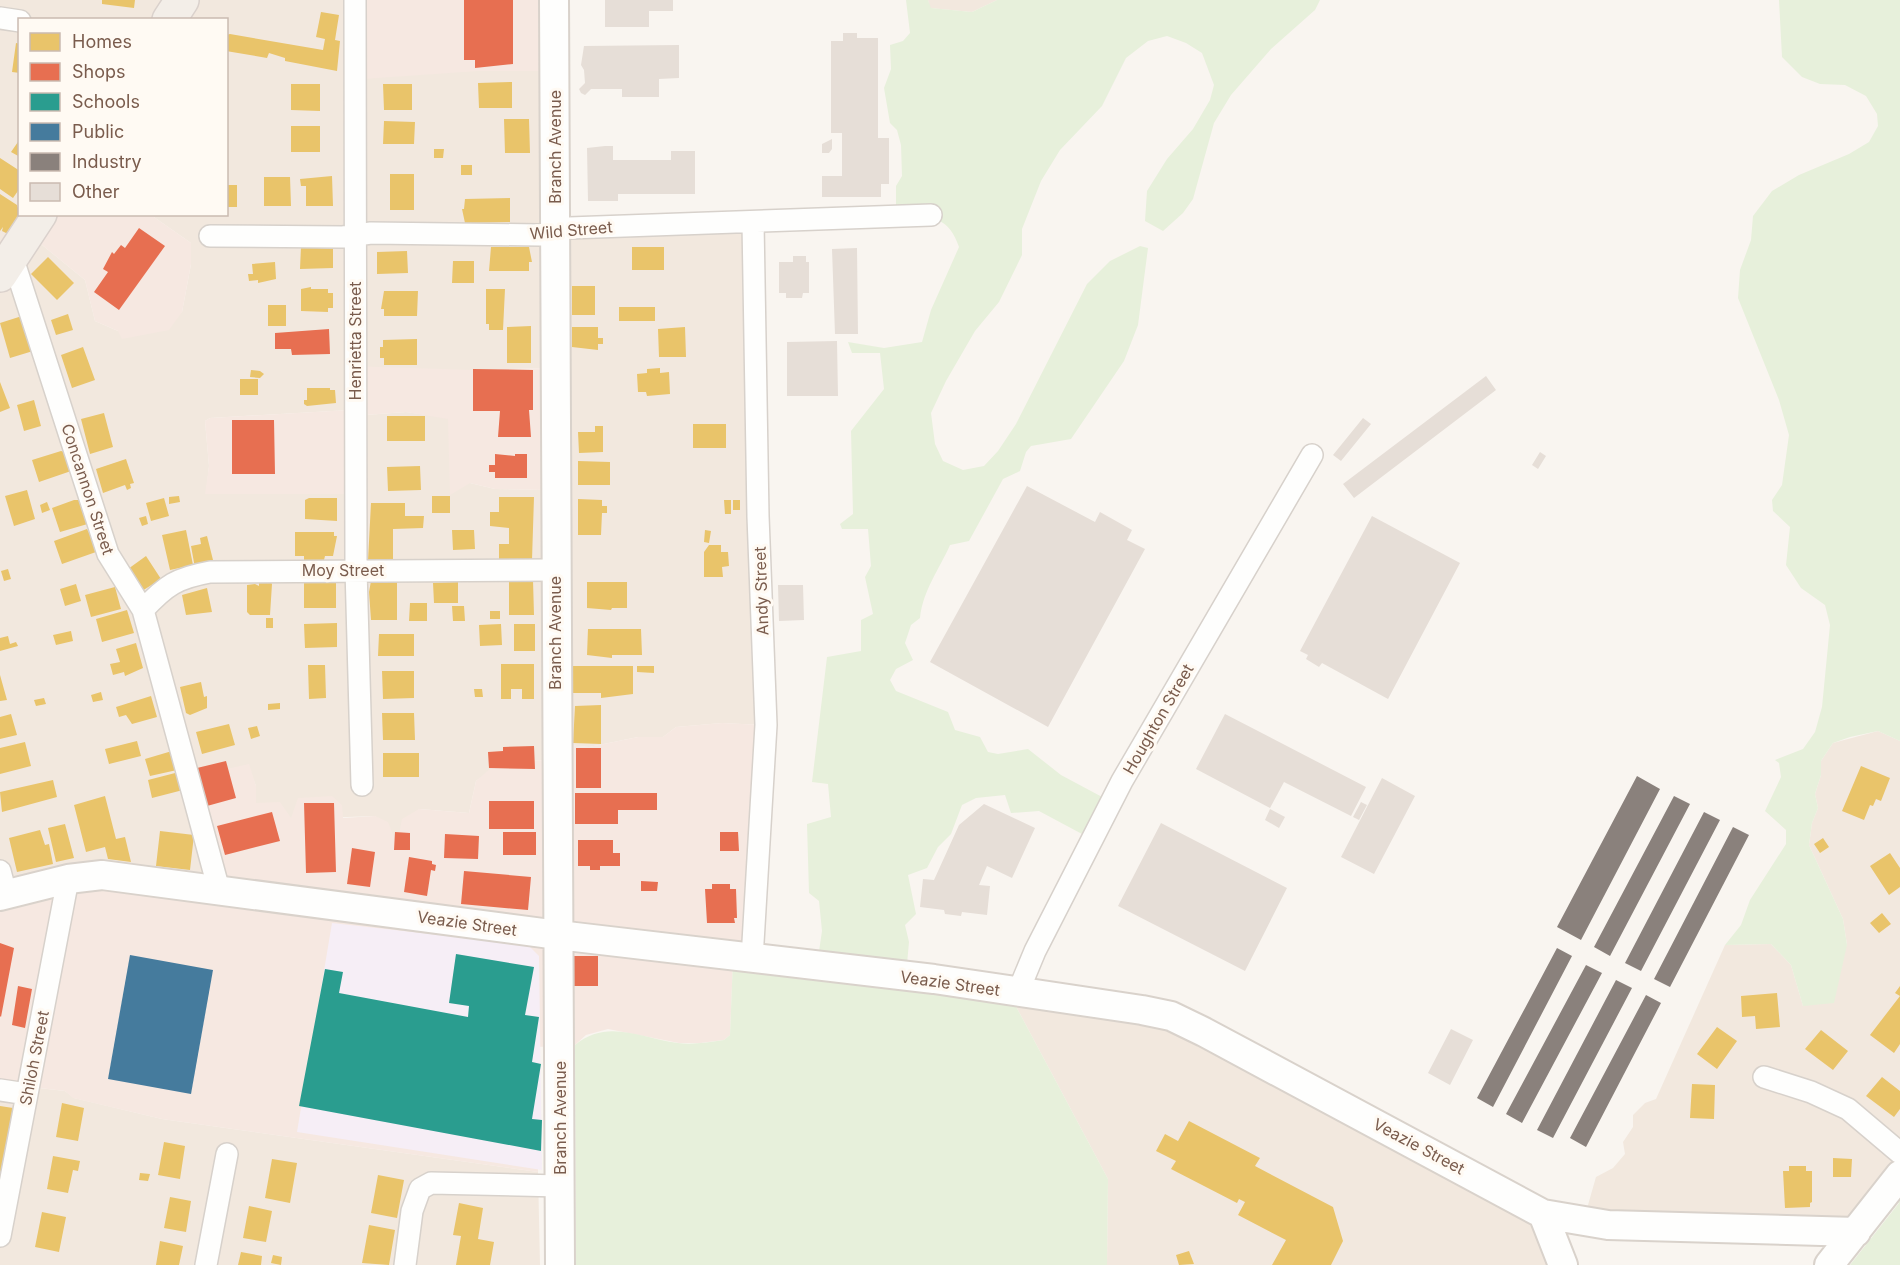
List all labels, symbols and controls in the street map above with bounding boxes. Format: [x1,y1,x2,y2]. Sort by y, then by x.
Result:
legend [18,18,228,216]
text: Homes [72,31,132,52]
text: Shops [72,61,126,82]
street label: Branch Avenue [545,90,565,204]
text: Schools [72,91,140,112]
text: Public [72,121,124,142]
text: Industry [72,151,142,172]
text: Other [72,181,120,202]
street label: Wild Street [529,216,613,244]
street label: Henrietta Street [345,282,365,400]
street label: Concannon Street [57,421,119,557]
street label: Andy Street [749,546,773,636]
street label: Moy Street [302,560,384,580]
street label: Branch Avenue [545,576,565,690]
street label: Houghton Street [1118,660,1198,778]
street label: Veazie Street [416,906,518,940]
street label: Veazie Street [899,966,1001,1000]
street label: Shiloh Street [15,1009,53,1107]
street label: Branch Avenue [550,1061,570,1175]
street label: Veazie Street [1370,1114,1468,1178]

